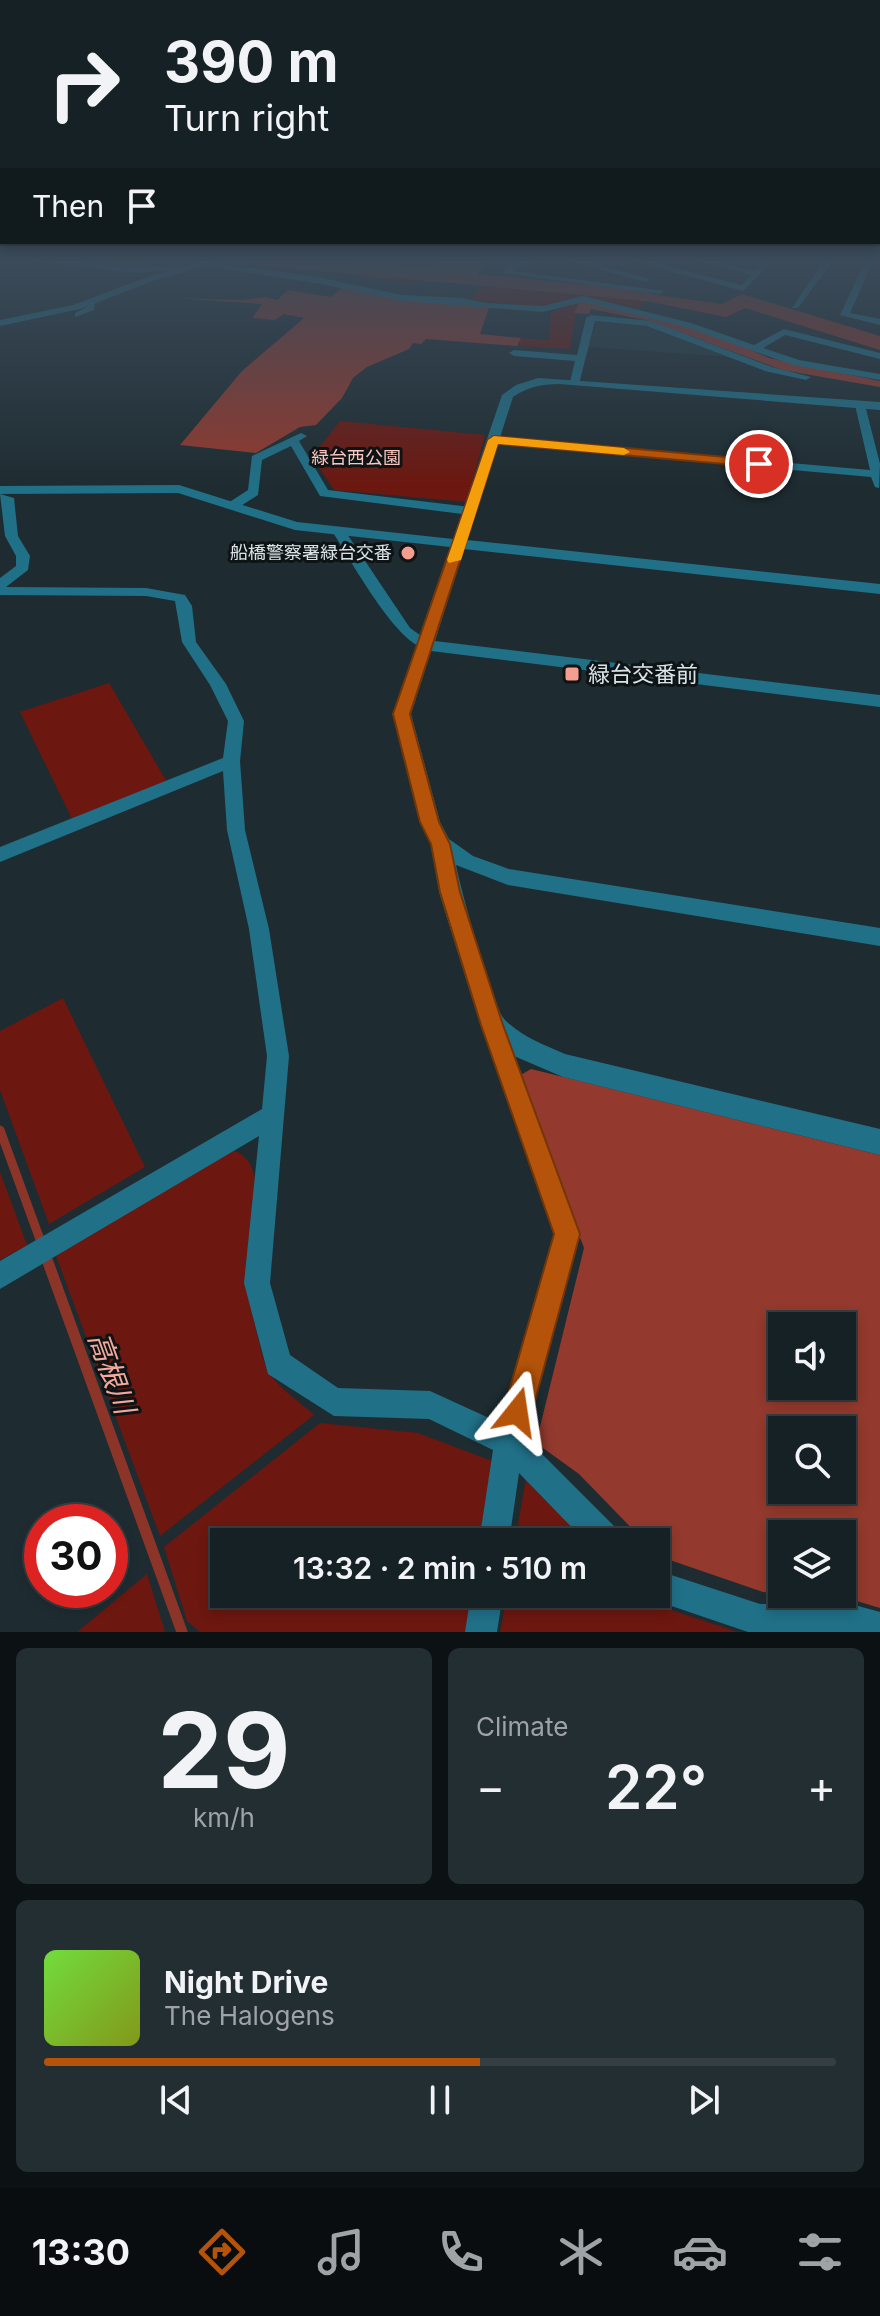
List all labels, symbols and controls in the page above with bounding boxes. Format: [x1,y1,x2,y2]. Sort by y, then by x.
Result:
text: 390 m [164,28,339,96]
icon: right [32,32,136,136]
text: Turn right [164,96,329,140]
icon: arrive [120,184,164,228]
text: Then [32,188,104,224]
pin [725,430,793,498]
icon: arrive [737,442,781,486]
park label: 緑台西公園 [311,447,401,468]
place label: 船橋警察署緑台交番 [230,542,392,563]
marker: 船橋警察署緑台交番 [399,544,417,562]
place label: 緑台交番前 [588,661,698,687]
marker: 緑台交番前 [563,665,581,683]
map controls [768,1312,856,1608]
button: sound [768,1312,856,1400]
water label: 高根川 [82,1328,143,1421]
position arrow [475,1370,559,1454]
button: search [768,1416,856,1504]
speed limit sign: 30 [24,1504,128,1608]
button: layers [768,1520,856,1608]
text: 13:32 · 2 min · 510 m [293,1550,587,1586]
text: 29 [157,1687,291,1813]
text: Climate [476,1711,568,1742]
text: 22° [605,1751,707,1823]
text: − [476,1760,505,1814]
text: + [807,1760,836,1814]
text: km/h [193,1802,255,1833]
text: Night Drive [164,1964,328,2000]
text: The Halogens [164,2000,335,2031]
icon: previous [154,2078,198,2122]
icon: pause [418,2078,462,2122]
icon: next [682,2078,726,2122]
icon: directions [194,2224,250,2280]
icon: music [313,2224,369,2280]
icon: phone [433,2224,489,2280]
icon: climate [553,2224,609,2280]
icon: car [672,2224,728,2280]
icon: filters [792,2224,848,2280]
text: 13:30 [32,2230,130,2274]

